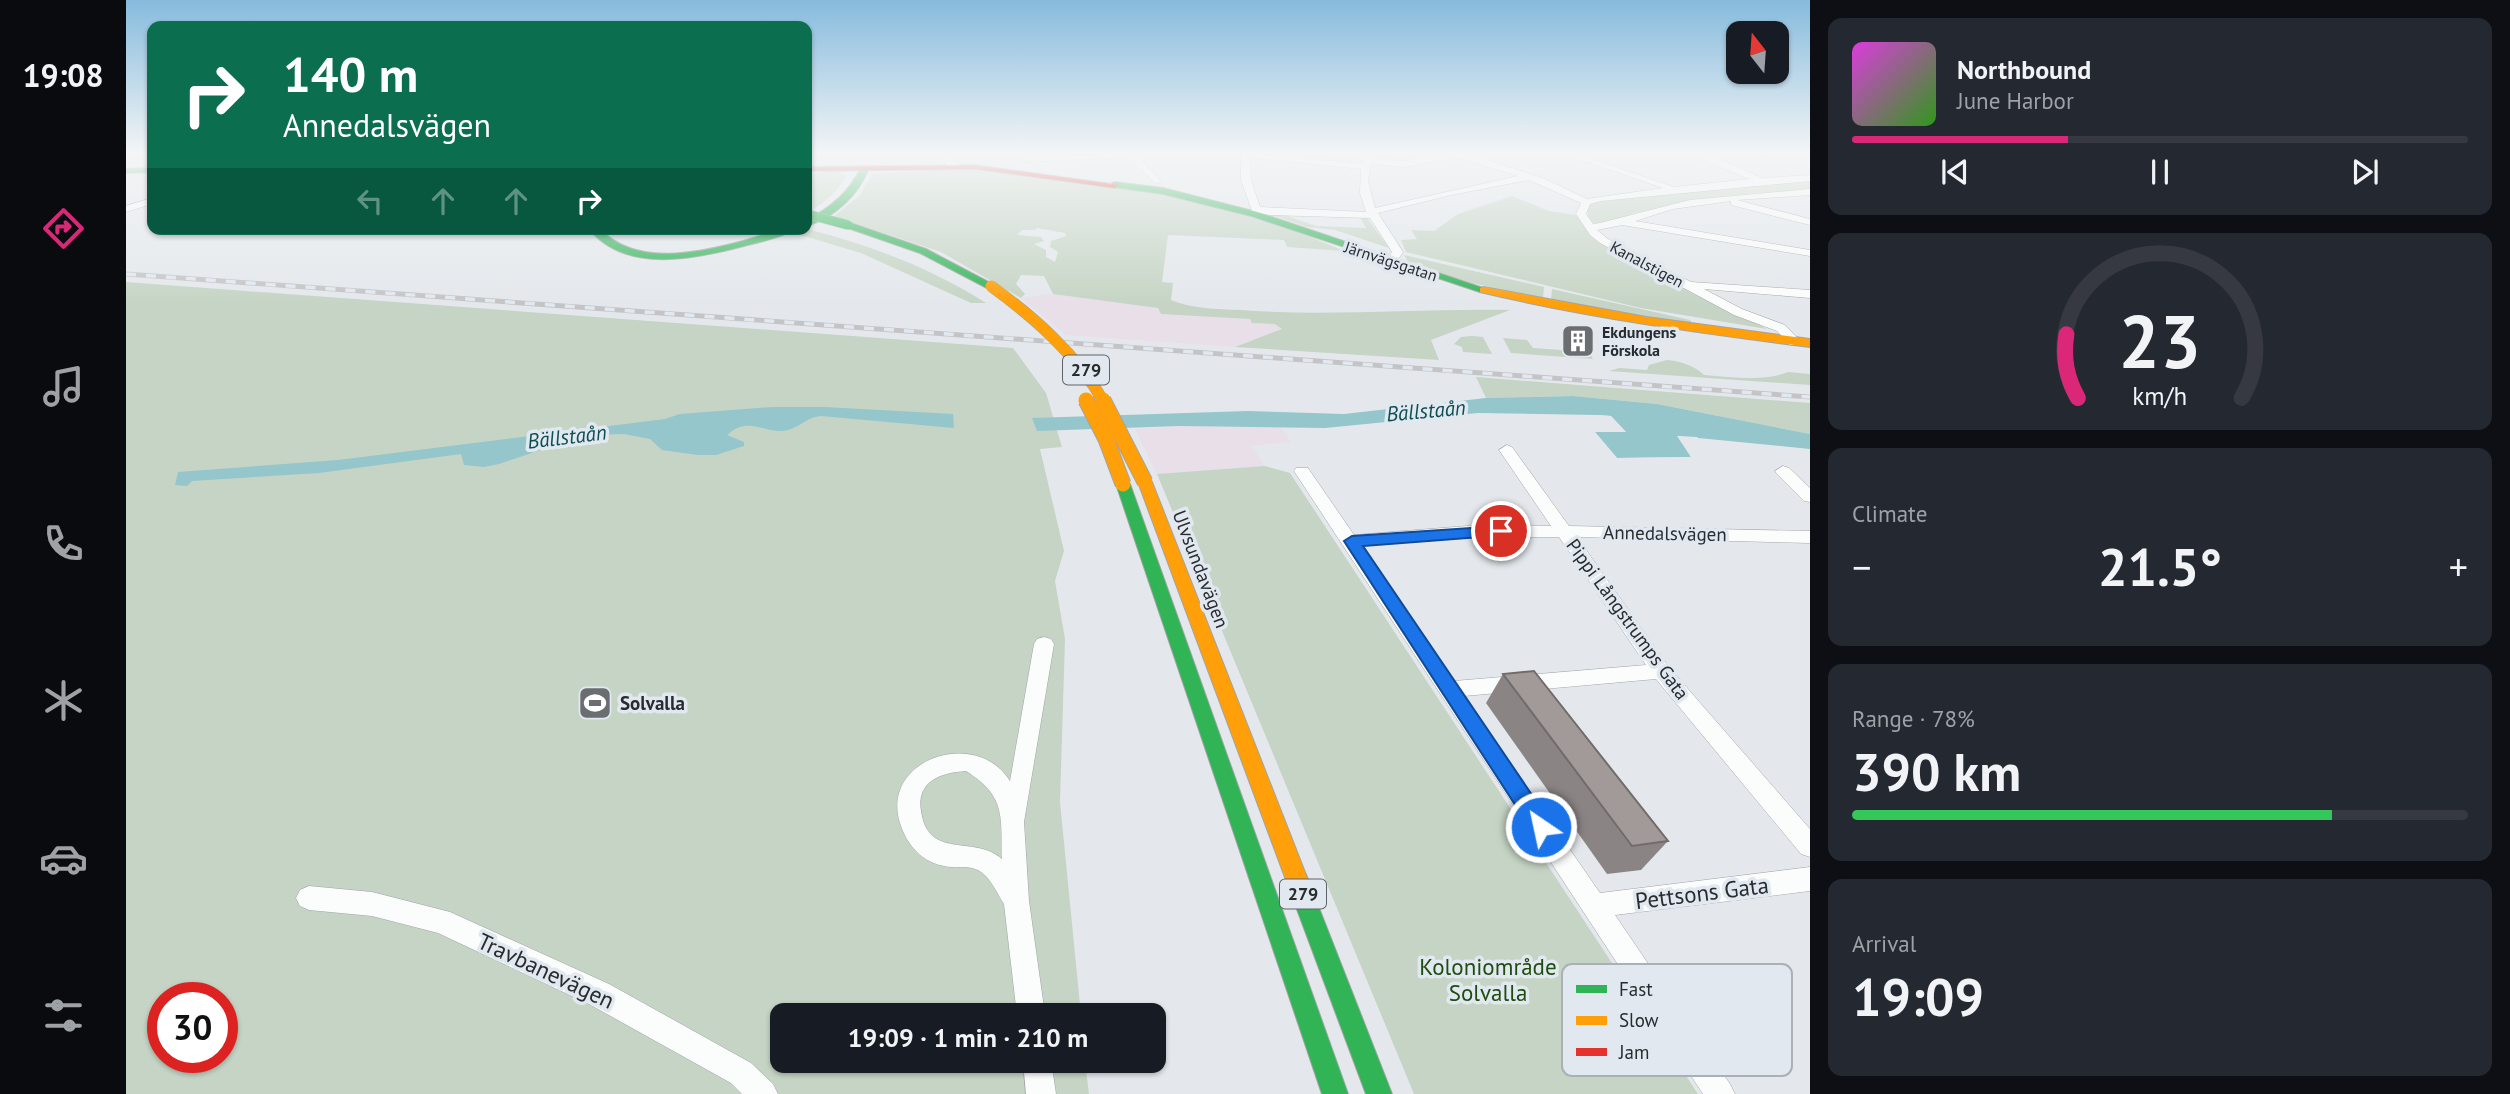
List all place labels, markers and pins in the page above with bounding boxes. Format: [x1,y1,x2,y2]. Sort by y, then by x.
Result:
building icon: Ekdungens Förskola [1559,322,1597,360]
place label: Ekdungens Förskola [1602,322,1677,360]
pin [1471,501,1531,561]
sports icon: Solvalla [576,684,614,722]
place label: Solvalla [620,691,685,715]

